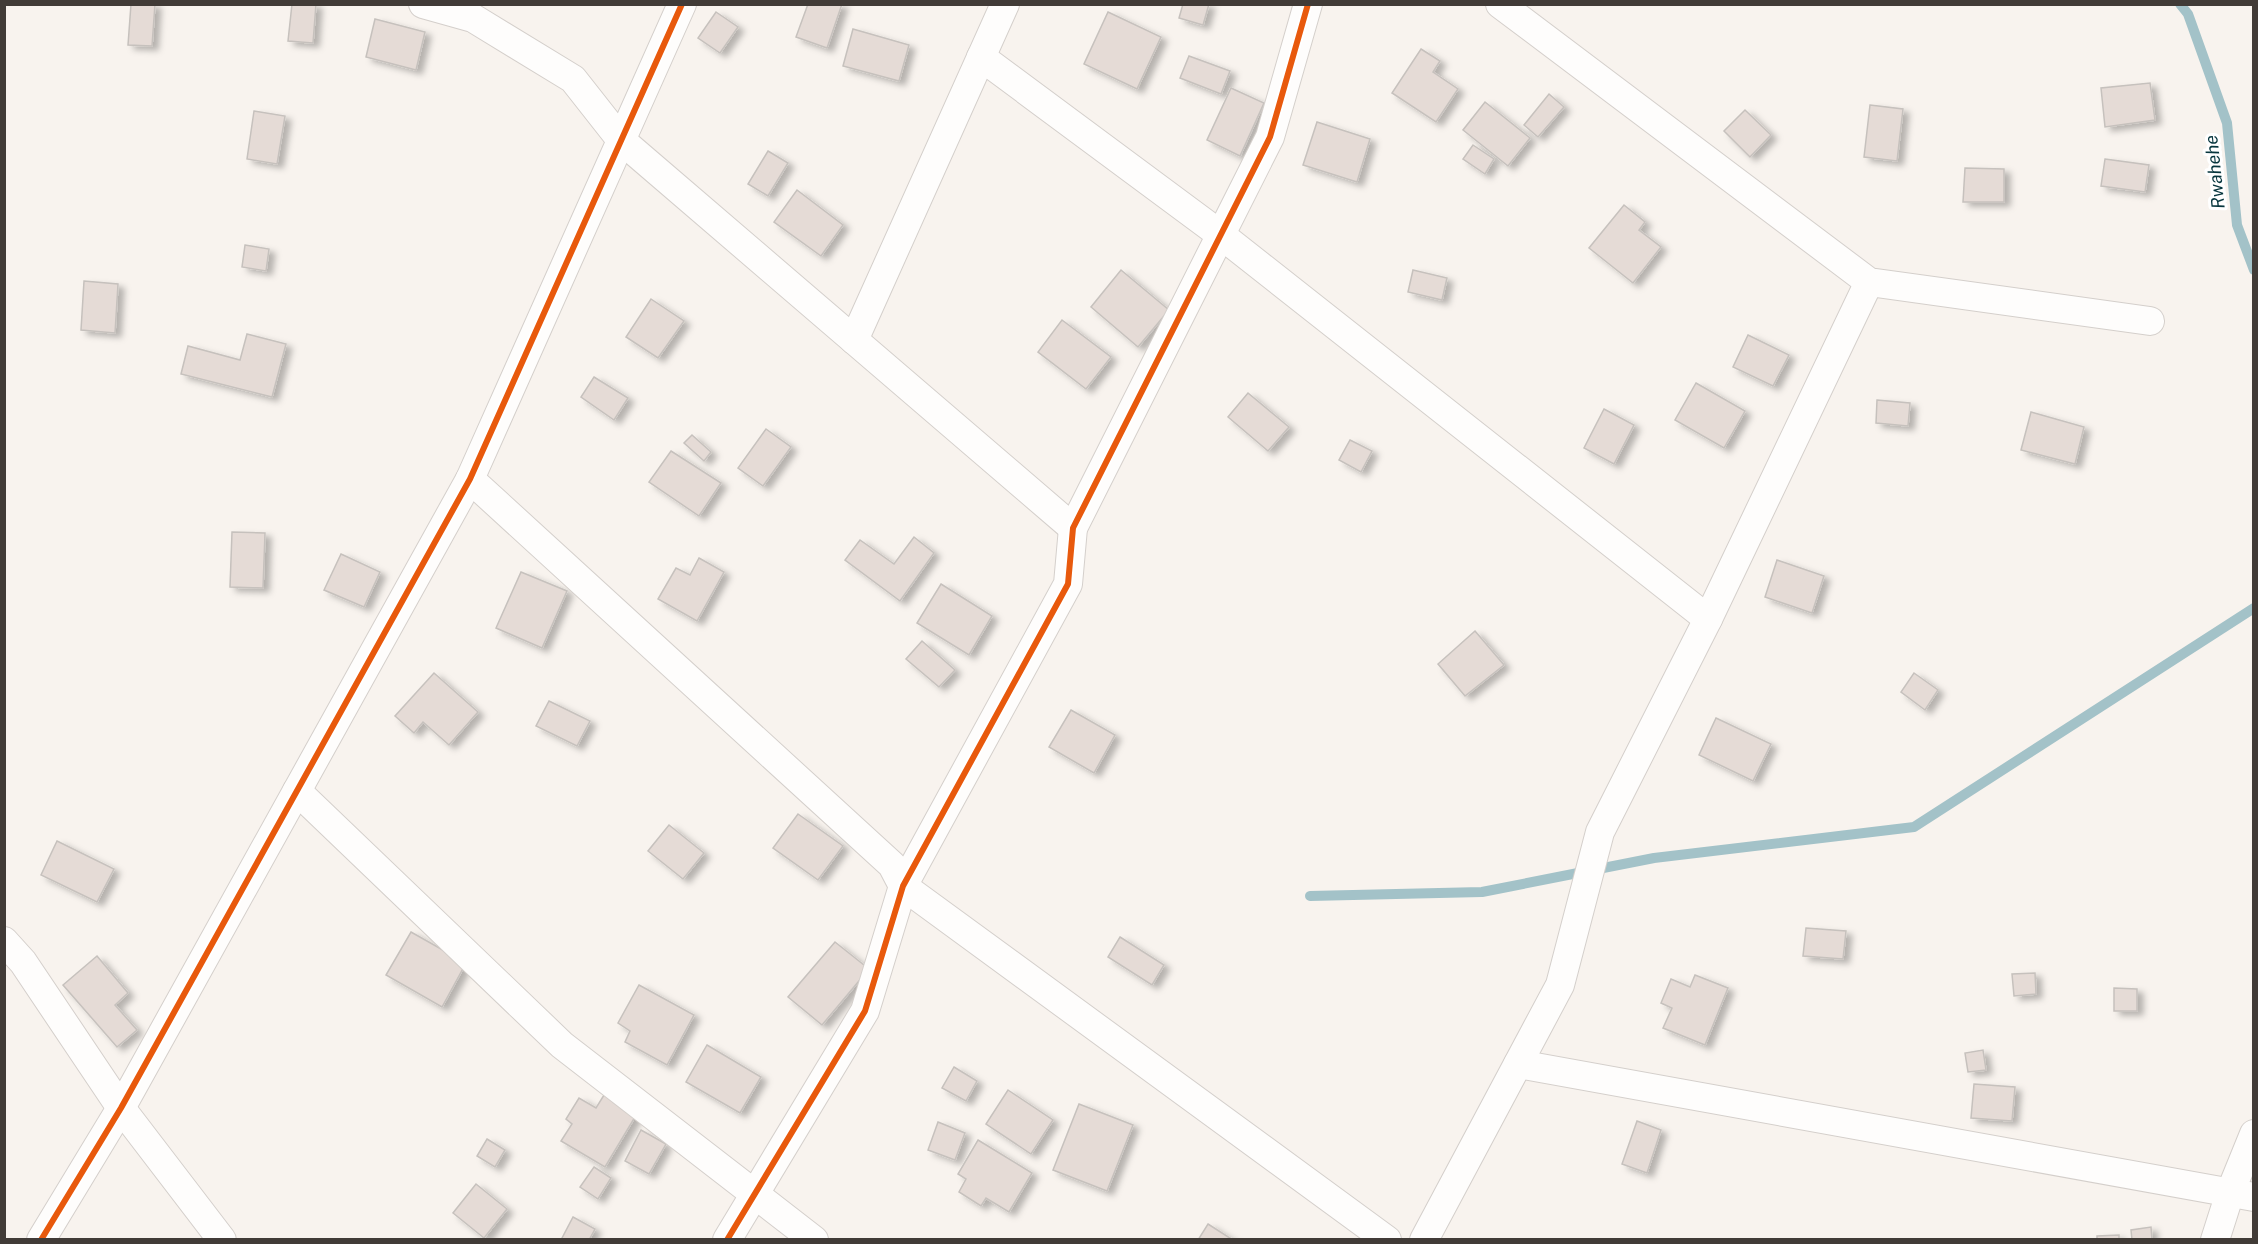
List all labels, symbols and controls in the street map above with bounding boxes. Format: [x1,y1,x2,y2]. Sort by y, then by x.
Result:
water label: Rwahehe [2200,134,2229,210]

